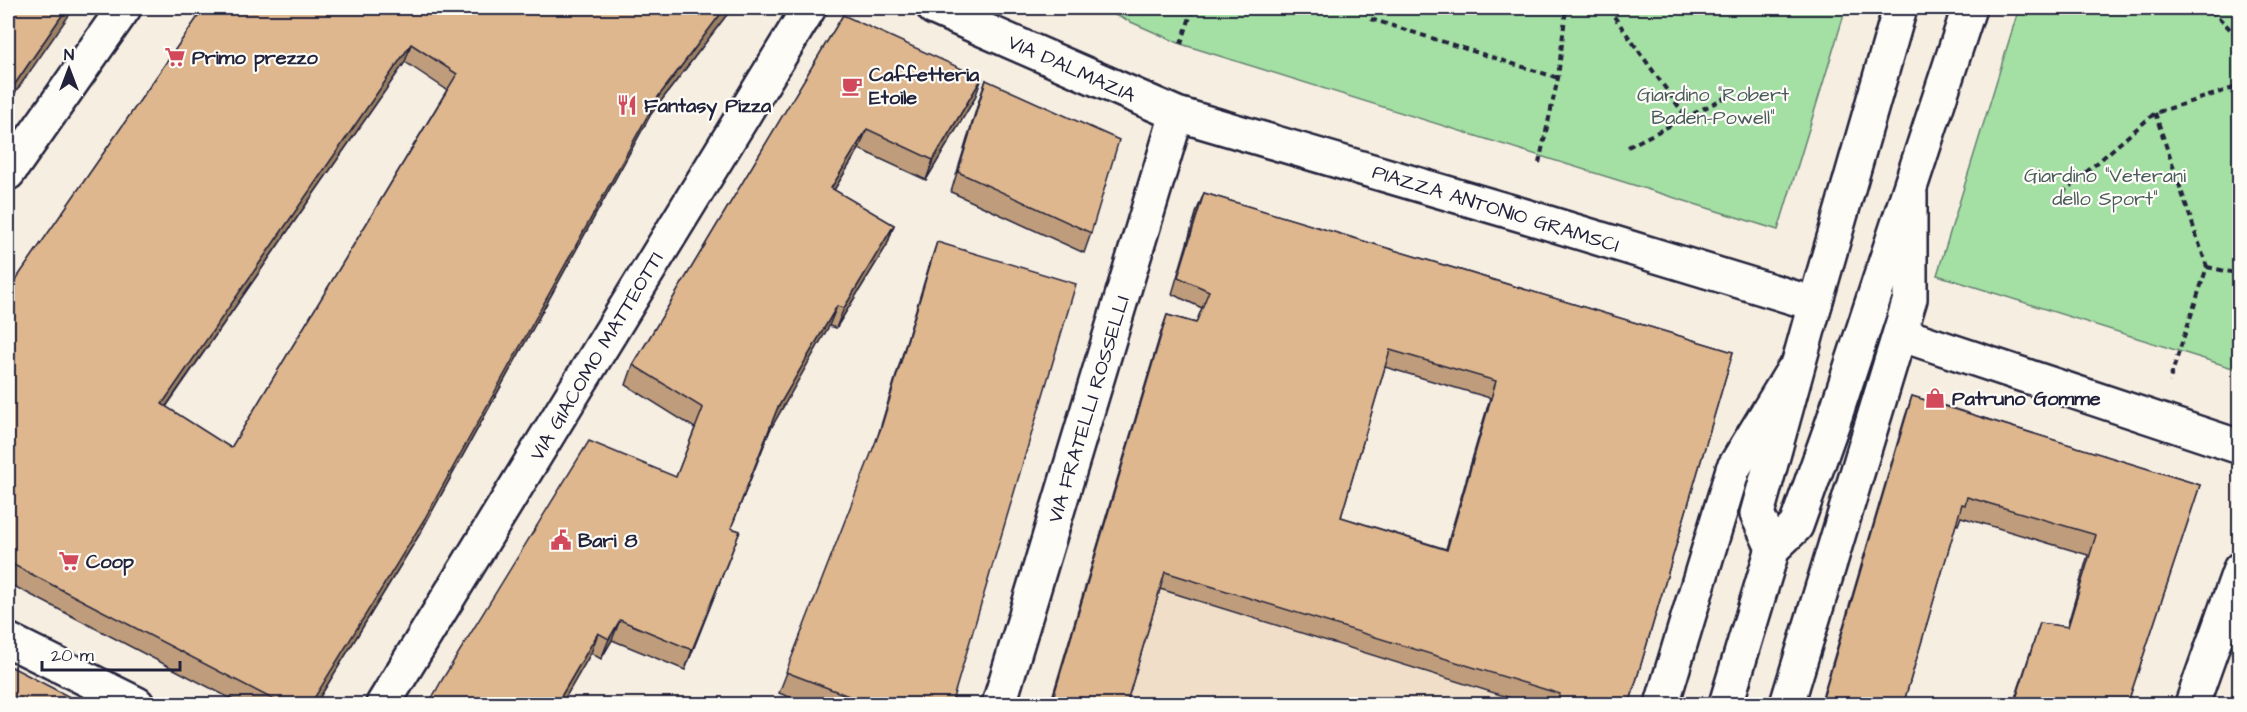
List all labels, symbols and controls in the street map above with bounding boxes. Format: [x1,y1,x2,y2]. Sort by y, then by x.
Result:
street label: VIA DALMAZIA [1003,28,1140,110]
north arrow [39,39,99,99]
text: N [64,44,74,66]
place label: Primo prezzo [192,44,318,72]
supermarket icon: Primo prezzo [163,45,187,69]
place label: Caffetteria Etoile [869,61,980,112]
cafe icon: Caffetteria Etoile [840,74,864,98]
park label: Giardino "Robert Baden-Powell" [1637,81,1789,132]
place label: Fantasy Pizza [644,92,772,121]
restaurant icon: Fantasy Pizza [615,93,639,117]
street label: PIAZZA ANTONIO GRAMSCI [1369,158,1622,260]
park label: Giardino "Veterani dello Sport" [2024,162,2186,213]
street label: VIA GIACOMO MATTEOTTI [523,247,670,466]
street label: VIA FRATELLI ROSSELLI [1041,292,1137,526]
place label: Patruno Gomme [1952,385,2101,413]
shop icon: Patruno Gomme [1923,386,1947,410]
place label: Bari 8 [578,527,637,555]
public building icon: Bari 8 [549,528,573,552]
place label: Coop [86,548,135,576]
supermarket icon: Coop [57,549,81,573]
scale bar [42,634,180,672]
text: 20 m [51,643,94,668]

